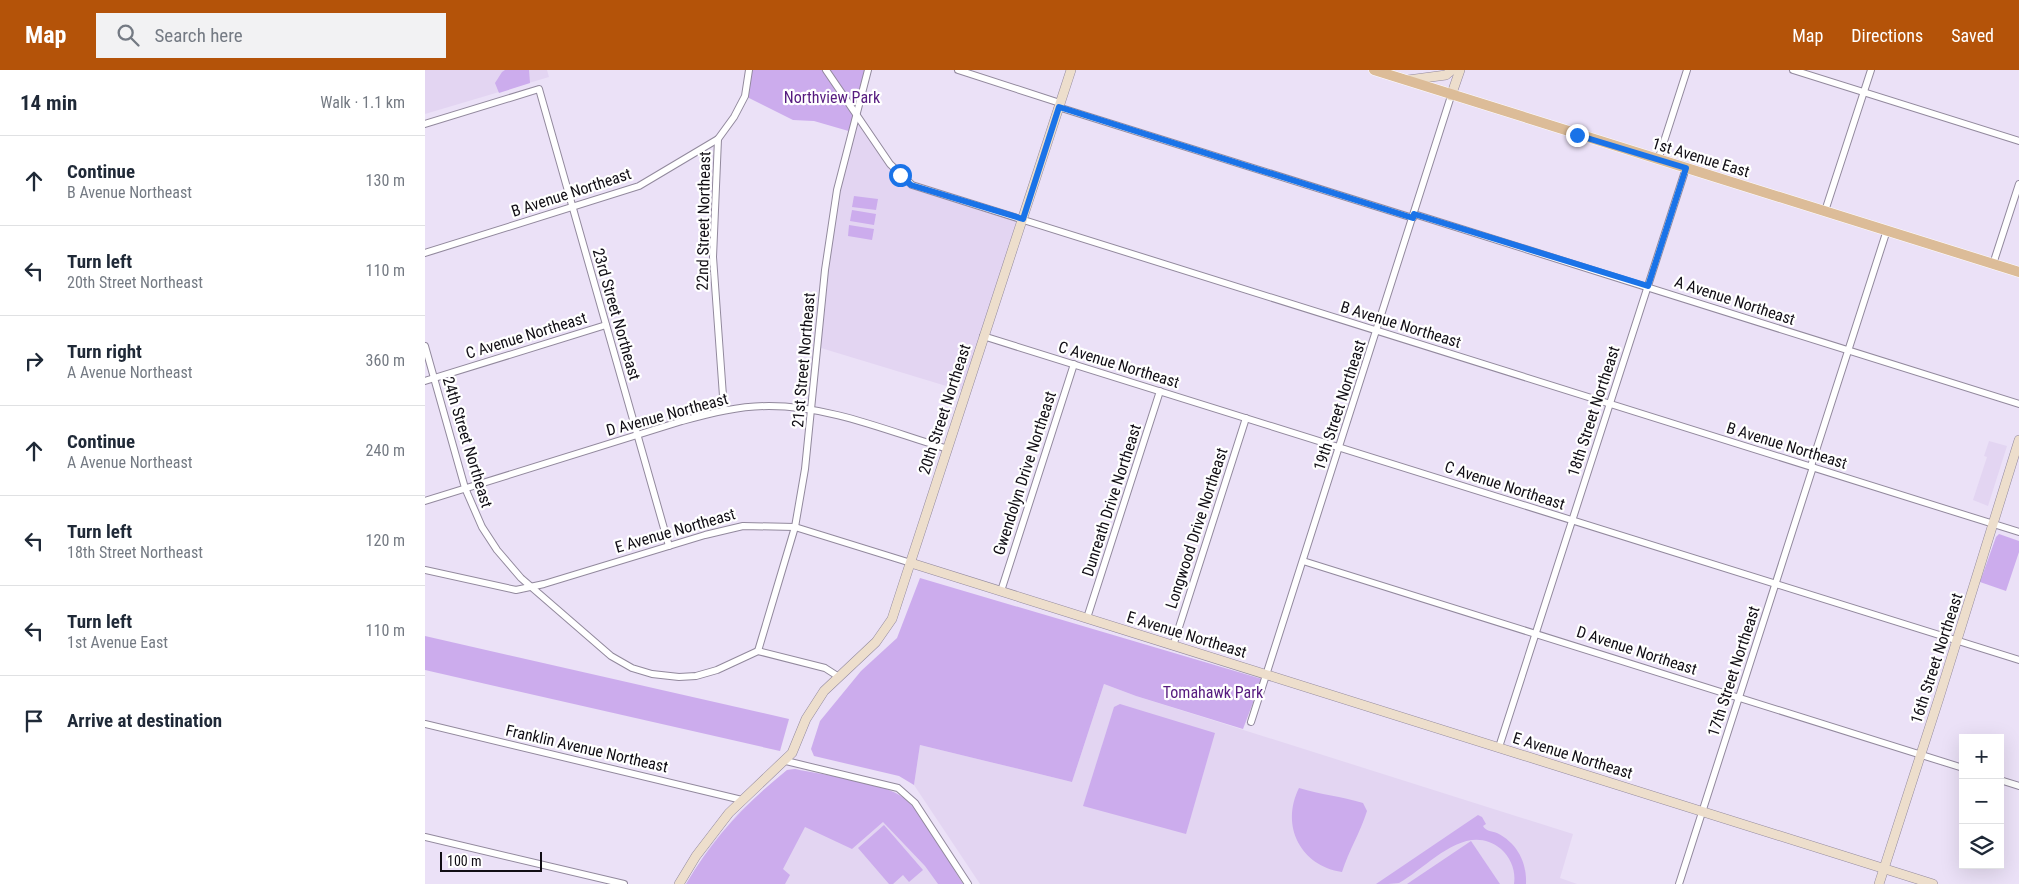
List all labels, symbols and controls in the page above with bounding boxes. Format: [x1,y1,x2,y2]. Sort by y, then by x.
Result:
search box [96,13,446,58]
text: Map [25,21,66,49]
icon: search [114,21,142,49]
text: Search here [154,24,243,47]
text: Map [1792,25,1823,46]
text: Directions [1851,25,1923,46]
text: Saved [1951,25,1994,46]
park label: Northview Park [784,88,881,107]
text: 14 min [20,91,77,115]
text: Walk · 1.1 km [320,93,405,112]
route end [1566,124,1589,147]
street label: 1st Avenue East [1650,134,1752,181]
street label: 22nd Street Northeast [693,151,714,291]
text: Continue [67,160,135,183]
street label: B Avenue Northeast [509,164,634,221]
route start [889,164,912,187]
icon: ahead [20,167,48,195]
text: 130 m [366,171,405,190]
text: B Avenue Northeast [67,183,192,202]
street label: 23rd Street Northeast [589,246,644,382]
text: Turn left [67,250,132,273]
icon: left [20,257,48,285]
text: 110 m [366,261,405,280]
street label: A Avenue Northeast [1672,272,1798,329]
text: 20th Street Northeast [67,273,203,292]
street label: 21st Street Northeast [788,291,819,428]
street label: B Avenue Northeast [1338,297,1464,352]
street label: C Avenue Northeast [463,308,589,363]
street label: C Avenue Northeast [1056,337,1182,392]
street label: 19th Street Northeast [1309,337,1370,473]
text: Turn right [67,340,142,363]
street label: 20th Street Northeast [914,341,975,477]
street label: 18th Street Northeast [1563,343,1624,479]
icon: right [20,347,48,375]
text: 360 m [366,351,405,370]
text: A Avenue Northeast [67,363,193,382]
street label: 24th Street Northeast [439,374,497,510]
street label: D Avenue Northeast [604,389,730,440]
street label: Gwendolyn Drive Northeast [989,389,1060,558]
street label: B Avenue Northeast [1724,418,1850,473]
street label: Dunreath Drive Northeast [1078,421,1145,579]
text: Continue [67,430,135,453]
icon: ahead [20,437,48,465]
text: 240 m [366,441,405,460]
street label: Longwood Drive Northeast [1162,445,1232,611]
text: A Avenue Northeast [67,453,193,472]
street label: C Avenue Northeast [1442,457,1568,514]
street label: E Avenue Northeast [613,504,738,557]
text: Turn left [67,520,132,543]
icon: left [20,527,48,555]
text: 120 m [366,531,405,550]
text: 18th Street Northeast [67,543,203,562]
street label: 16th Street Northeast [1906,590,1967,726]
street label: 17th Street Northeast [1703,603,1764,739]
street label: E Avenue Northeast [1125,607,1249,662]
text: Turn left [67,610,132,633]
icon: left [20,617,48,645]
text: 110 m [366,621,405,640]
street label: D Avenue Northeast [1574,622,1700,679]
text: 1st Avenue East [67,633,168,652]
park label: Tomahawk Park [1163,683,1264,702]
icon: arrive [20,707,48,735]
text: Arrive at destination [67,709,222,732]
street label: Franklin Avenue Northeast [504,721,670,776]
street label: E Avenue Northeast [1511,728,1635,783]
map controls [1959,734,2004,869]
button: + [1959,734,2004,779]
button: − [1959,779,2004,824]
button: layers [1959,824,2004,869]
scale bar [440,849,543,872]
text: 100 m [447,853,482,869]

